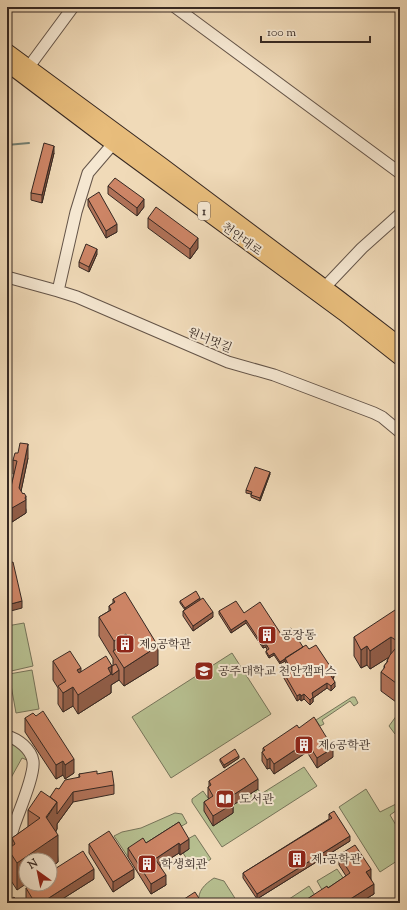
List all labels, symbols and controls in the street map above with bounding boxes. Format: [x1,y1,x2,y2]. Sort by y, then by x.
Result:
scale bar [261,18,370,44]
text: 100 m [267,24,296,42]
road number: 1 [198,202,210,220]
street label: 천안대로 [217,219,266,261]
street label: 원너멋길 [185,324,234,358]
building icon: 공장동 [256,624,278,646]
place label: 공장동 [281,627,316,645]
building icon: 제9공학관 [114,633,136,655]
place label: 제9공학관 [139,636,192,654]
school or university icon: 공주대학교 천안캠퍼스 [193,660,215,682]
place label: 공주대학교 천안캠퍼스 [218,663,337,681]
building icon: 제6공학관 [293,734,315,756]
place label: 제6공학관 [318,737,371,755]
library icon: 도서관 [214,788,236,810]
place label: 도서관 [239,791,274,809]
building icon: 제1공학관 [286,848,308,870]
place label: 제1공학관 [311,851,362,869]
north arrow [18,852,58,892]
building icon: 학생회관 [136,853,158,875]
text: N [24,855,41,874]
place label: 학생회관 [161,856,208,874]

